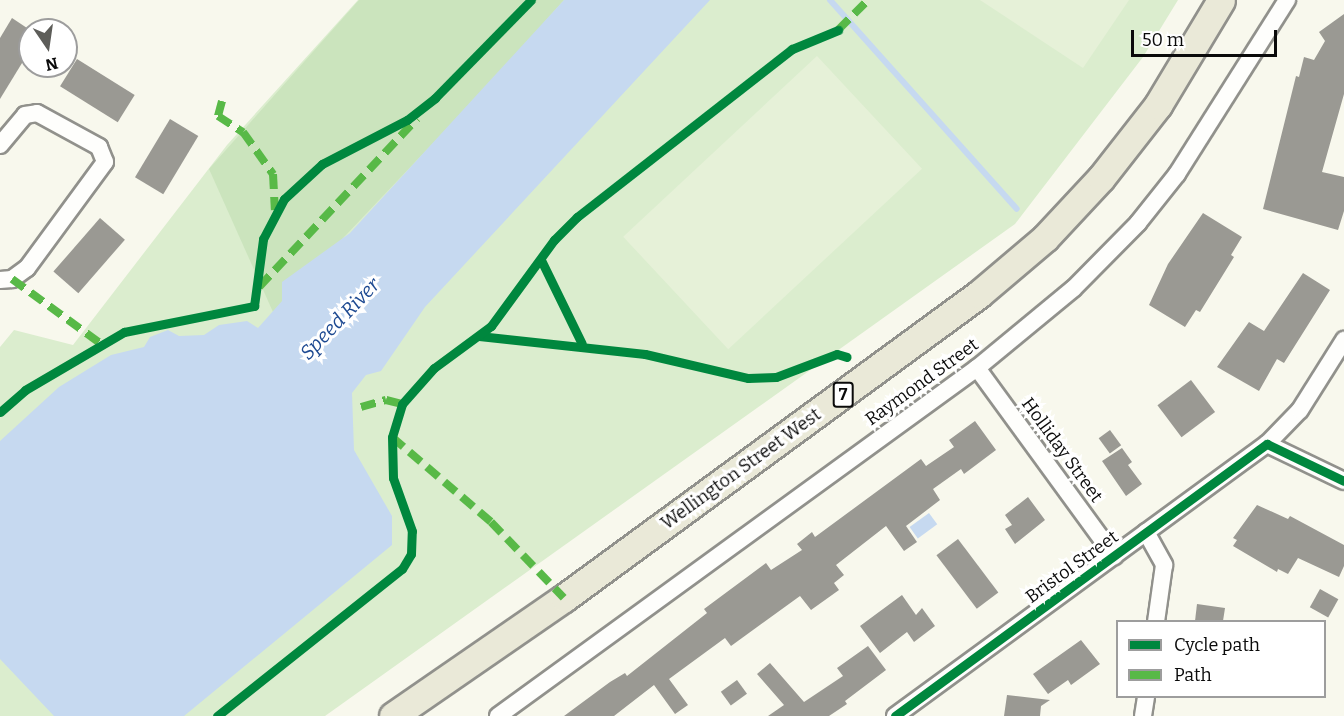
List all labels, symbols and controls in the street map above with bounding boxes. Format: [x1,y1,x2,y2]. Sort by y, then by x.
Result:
north arrow [18,18,78,78]
scale bar [1134,18,1280,56]
text: 50 m [1142,29,1184,51]
text: N [44,53,60,75]
water label: Speed River [295,273,385,365]
street label: Raymond Street [861,334,983,430]
road number: 7 [832,382,854,408]
street label: Holliday Street [1017,394,1107,506]
street label: Wellington Street West [657,404,825,534]
street label: Bristol Street [1021,526,1123,608]
legend [1116,620,1326,698]
text: Cycle path [1174,634,1260,656]
text: Path [1174,664,1212,686]

